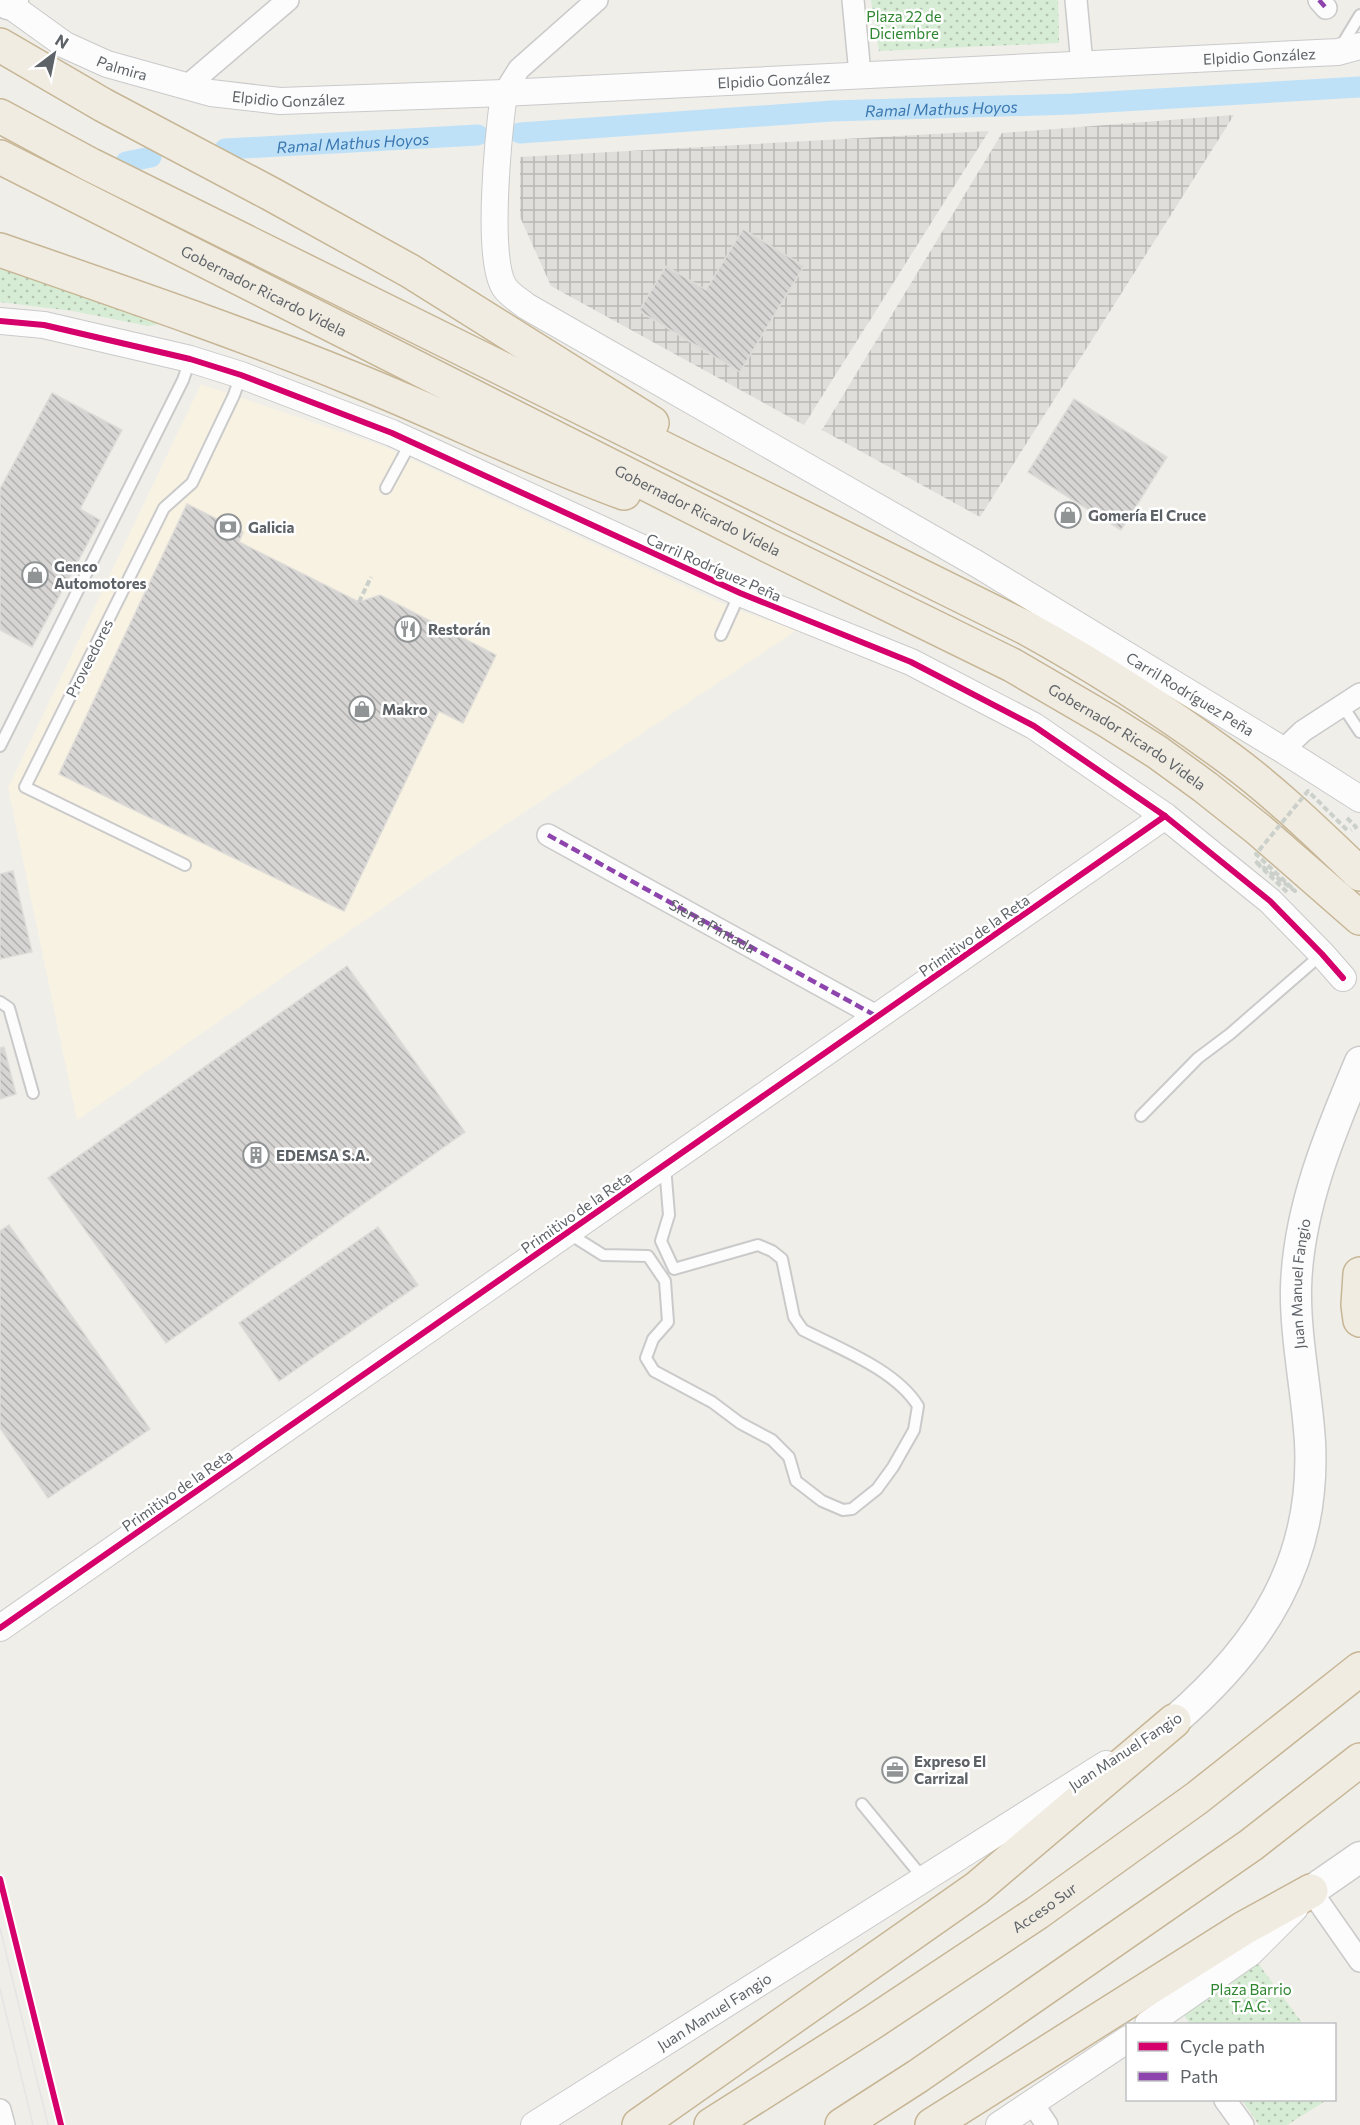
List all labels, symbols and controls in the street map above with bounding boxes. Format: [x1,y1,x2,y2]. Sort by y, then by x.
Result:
park label: Plaza 22 de Diciembre [866,7,942,42]
north arrow [24,24,84,84]
text: N [52,30,72,52]
street label: Elpidio González [1202,44,1316,68]
street label: Palmira [94,52,149,84]
street label: Elpidio González [717,68,831,91]
street label: Elpidio González [231,87,345,110]
water label: Ramal Mathus Hoyos [864,96,1018,120]
water label: Ramal Mathus Hoyos [276,128,430,156]
street label: Gobernador Ricardo Videla [178,241,350,340]
street label: Gobernador Ricardo Videla [612,461,784,559]
shop icon: Gomería El Cruce [1053,500,1083,530]
place label: Gomería El Cruce [1088,506,1206,524]
bank icon: Galicia [213,512,243,542]
place label: Galicia [248,518,295,536]
street label: Carril Rodríguez Peña [644,529,784,605]
place label: Genco Automotores [54,557,147,592]
shop icon: Genco Automotores [20,560,50,590]
restaurant icon: Restorán [393,614,423,644]
street label: Proveedores [62,616,116,700]
place label: Restorán [428,620,490,638]
street label: Carril Rodríguez Peña [1123,648,1257,739]
street label: Gobernador Ricardo Videla [1045,679,1209,794]
shop icon: Makro [347,694,377,724]
place label: Makro [382,700,428,718]
street label: Primitivo de la Reta [915,890,1033,980]
street label: Sierra Pintada [666,895,759,957]
building icon: EDEMSA S.A. [241,1140,271,1170]
place label: EDEMSA S.A. [276,1146,370,1164]
street label: Primitivo de la Reta [517,1167,635,1257]
street label: Juan Manuel Fangio [1287,1217,1314,1350]
street label: Primitivo de la Reta [118,1445,236,1535]
street label: Juan Manuel Fangio [1065,1708,1185,1794]
place label: Expreso El Carrizal [914,1752,986,1787]
office icon: Expreso El Carrizal [880,1755,910,1785]
street label: Acceso Sur [1009,1879,1080,1936]
street label: Juan Manuel Fangio [654,1969,775,2054]
park label: Plaza Barrio T.A.C. [1210,1980,1292,2015]
legend [1126,2023,1336,2101]
text: Cycle path [1180,2035,1265,2057]
text: Path [1180,2065,1218,2087]

